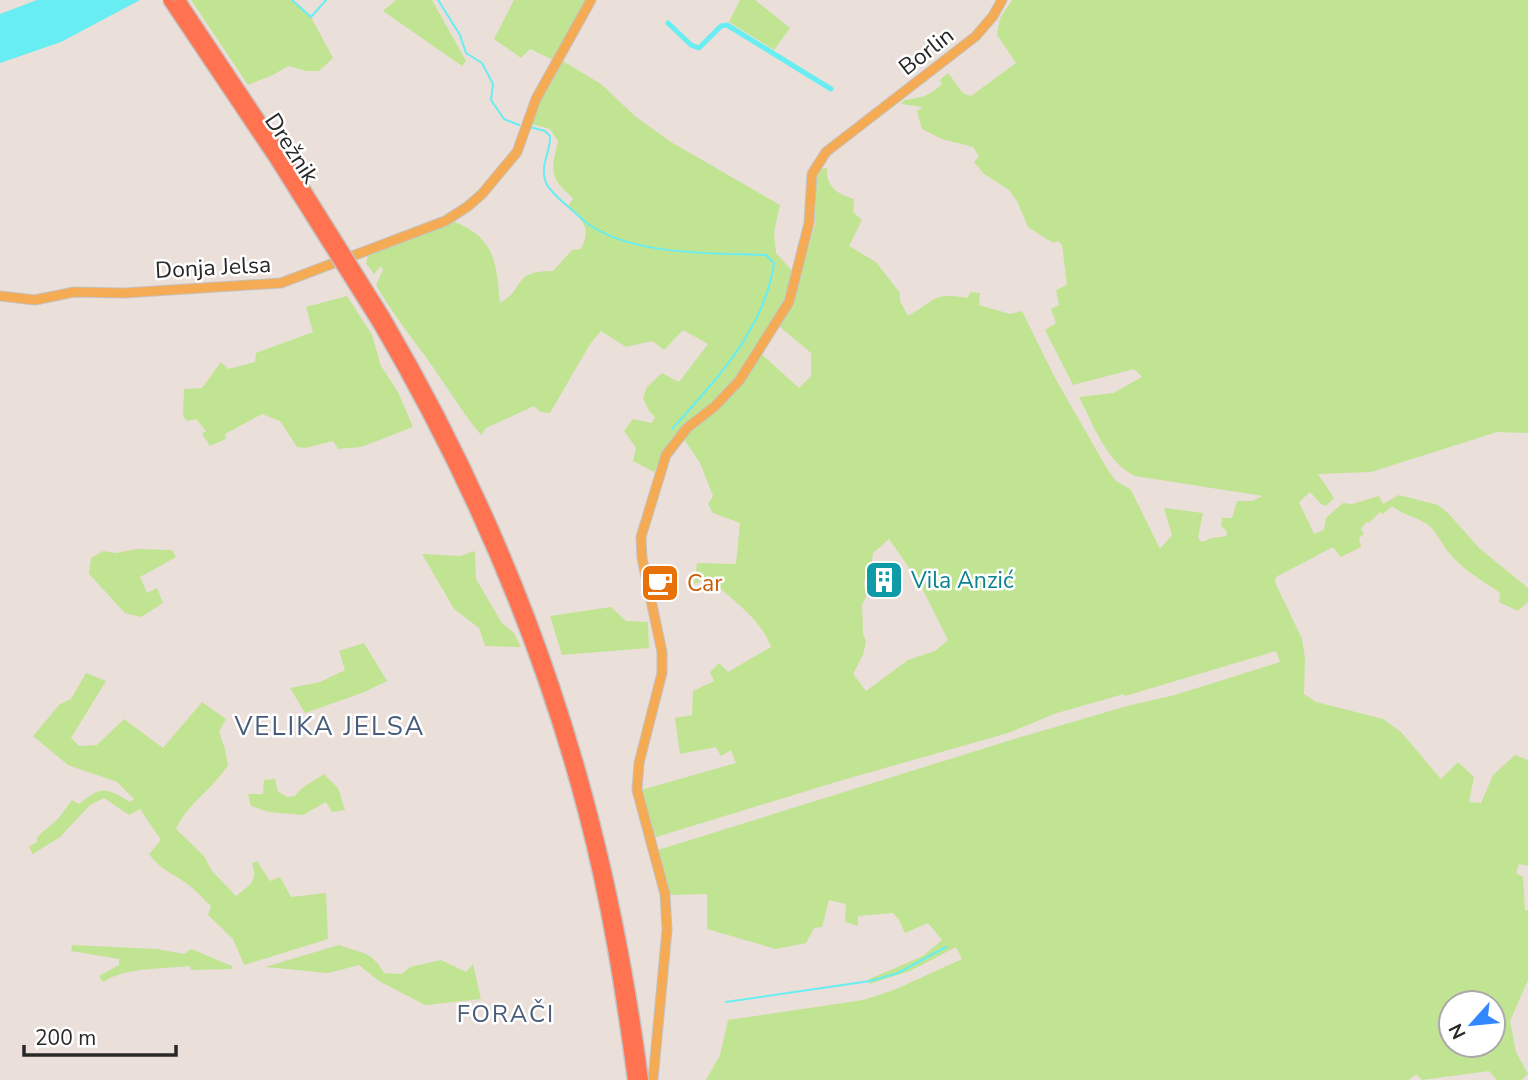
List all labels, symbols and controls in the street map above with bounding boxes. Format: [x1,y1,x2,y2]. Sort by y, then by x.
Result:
street label: Borlin [892,20,960,83]
street label: Drežnik [257,107,326,190]
street label: Donja Jelsa [154,249,272,286]
building icon: Vila Anzić [863,559,905,601]
cafe icon: Car [639,562,681,604]
place label: Vila Anzić [910,565,1014,596]
place label: Car [687,568,723,599]
district label: VELIKA JELSA [233,709,426,744]
north arrow [1437,989,1507,1059]
district label: FORAČI [457,998,555,1030]
scale bar [24,1014,177,1058]
text: N [1443,1019,1473,1044]
text: 200 m [35,1024,96,1052]

